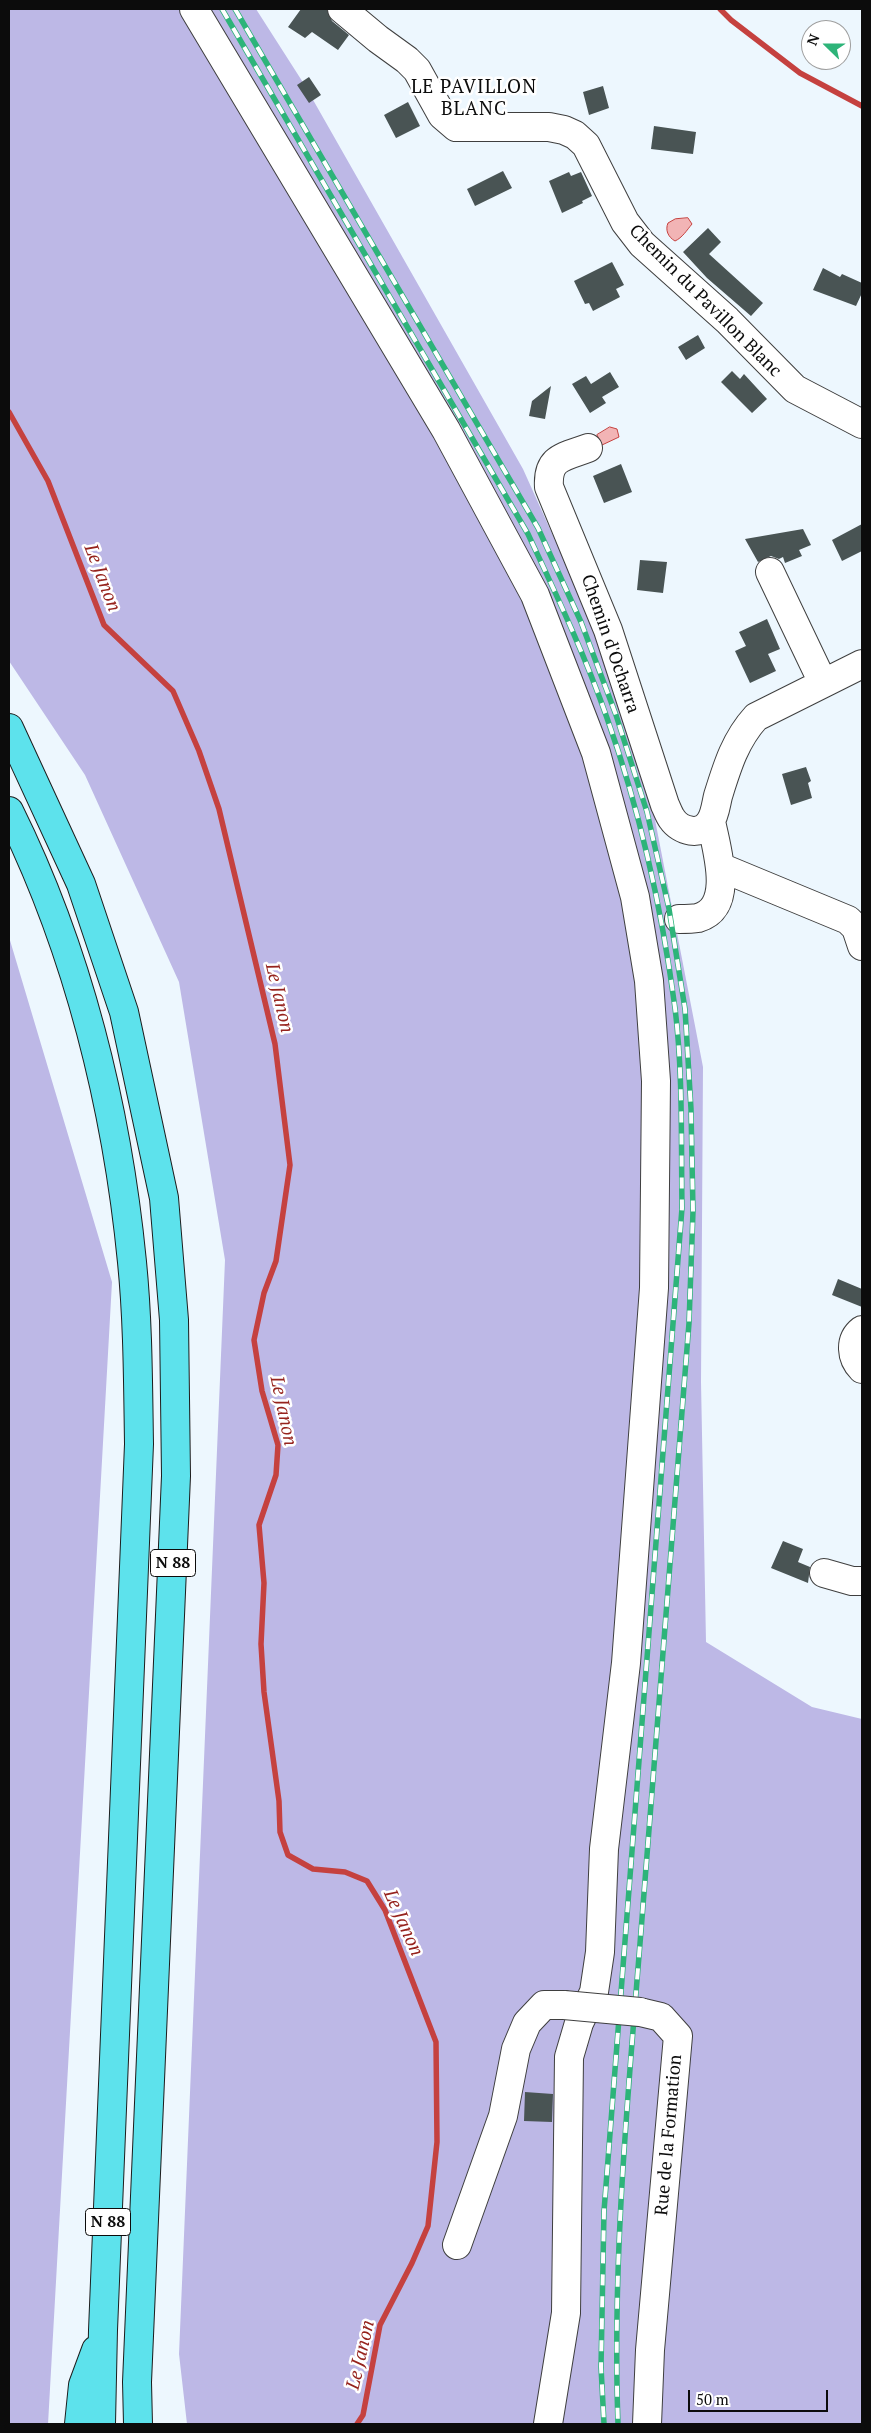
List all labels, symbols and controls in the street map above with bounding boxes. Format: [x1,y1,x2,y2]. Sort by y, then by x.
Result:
north arrow [801,20,851,70]
text: N [802,31,823,48]
district label: LE PAVILLON BLANC [410,77,538,121]
street label: Chemin du Pavillon Blanc [624,220,786,382]
water label: Le Janon [79,541,125,615]
street label: Chemin d'Ocharra [576,572,644,716]
water label: Le Janon [260,961,298,1035]
water label: Le Janon [265,1374,301,1448]
road number: N 88 [150,1550,196,1576]
water label: Le Janon [378,1886,428,1960]
street label: Rue de la Formation [651,2054,687,2216]
road number: N 88 [86,2208,130,2236]
water label: Le Janon [342,2318,380,2392]
scale bar [691,2380,831,2412]
text: 50 m [696,2389,729,2409]

